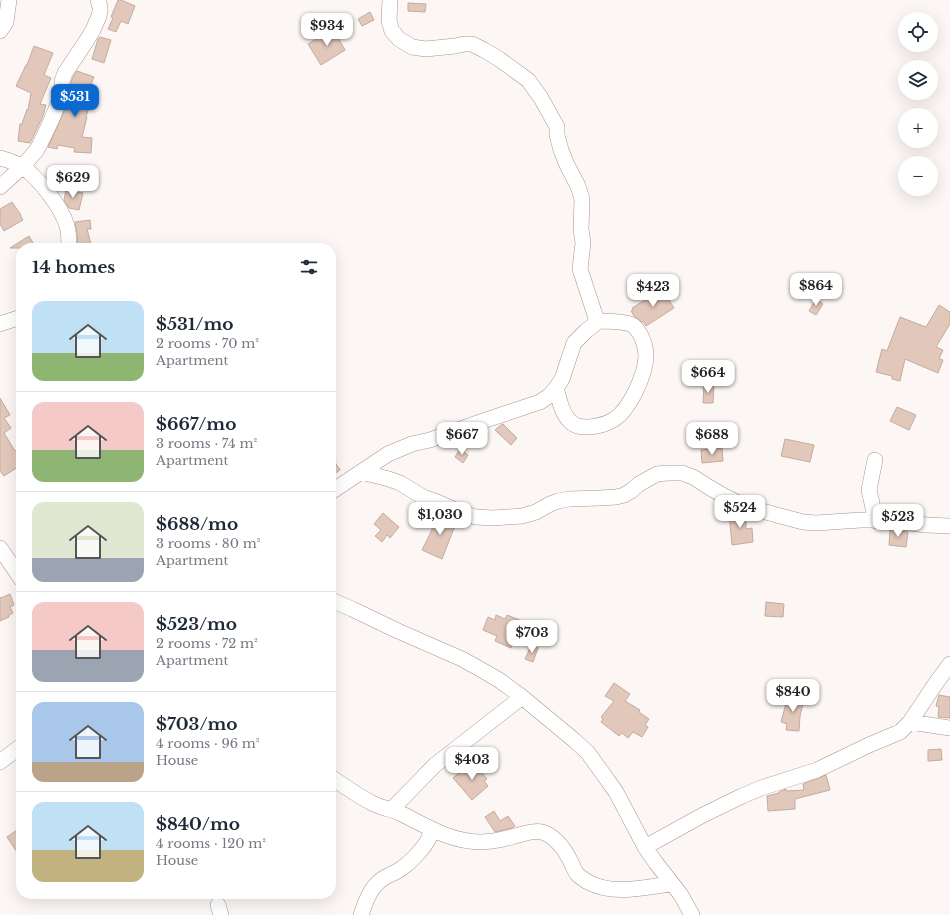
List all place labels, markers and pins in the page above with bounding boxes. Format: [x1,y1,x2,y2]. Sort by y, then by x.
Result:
pin: $934 [303,13,351,47]
pin: $531 [51,84,99,118]
pin: $629 [49,165,97,199]
pin: $864 [792,273,840,307]
pin: $423 [629,274,677,308]
pin: $664 [684,360,732,394]
pin: $667 [438,422,486,456]
pin: $688 [688,422,736,456]
pin: $524 [716,495,764,529]
pin: $1,030 [407,502,473,536]
pin: $523 [874,504,922,538]
pin: $703 [508,620,556,654]
pin: $840 [769,679,817,713]
pin: $403 [448,747,496,781]

